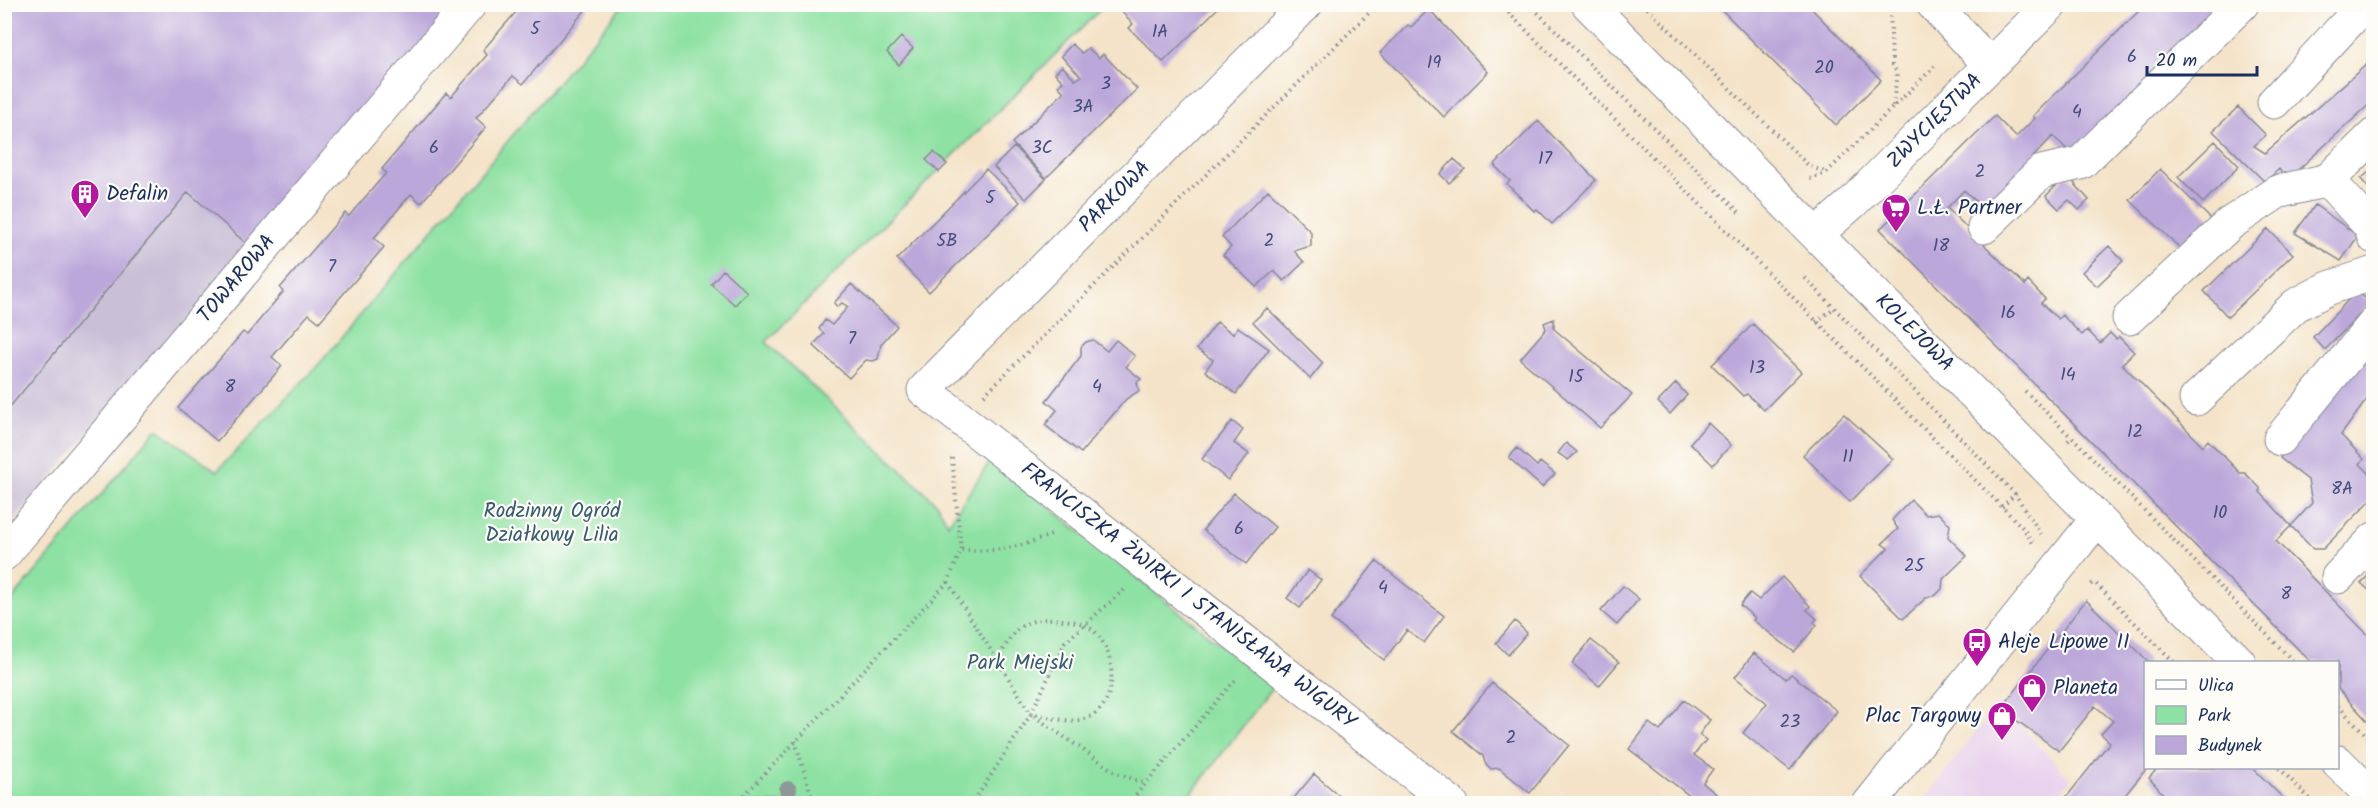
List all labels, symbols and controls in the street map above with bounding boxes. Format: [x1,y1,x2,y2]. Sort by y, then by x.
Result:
house number: 5 [530,15,541,44]
house number: 1A [1152,18,1168,47]
scale bar [2147,39,2256,77]
house number: 6 [2127,43,2137,72]
text: 20 m [2156,47,2197,76]
house number: 19 [1427,49,1441,78]
house number: 20 [1814,54,1834,83]
street label: ZWYCIĘSTWA [1879,65,1991,177]
house number: 3 [1101,70,1111,99]
house number: 3A [1072,93,1094,122]
house number: 4 [2072,98,2082,127]
house number: 6 [429,134,439,163]
house number: 3C [1031,134,1053,163]
house number: 17 [1538,145,1553,174]
street label: PARKOWA [1071,153,1159,241]
house number: 2 [1975,158,1985,187]
building icon: Defalin [69,178,101,220]
place label: Defalin [106,178,168,211]
house number: 5 [985,184,996,213]
supermarket icon: L.Ł. Partner [1880,192,1912,234]
place label: L.Ł. Partner [1917,192,2023,225]
street label: TOWAROWA [190,227,284,331]
house number: 5B [936,227,958,256]
house number: 2 [1264,227,1274,256]
house number: 18 [1933,232,1949,261]
house number: 7 [328,253,337,282]
street label: KOLEJOWA [1867,286,1961,380]
house number: 16 [2000,299,2016,328]
house number: 7 [848,325,857,354]
house number: 13 [1749,354,1765,383]
house number: 14 [2060,361,2076,390]
house number: 15 [1568,363,1585,392]
house number: 8 [225,373,236,402]
house number: 4 [1092,373,1102,402]
house number: 12 [2127,418,2143,447]
house number: 11 [1842,443,1854,472]
street label: FRANCISZKA ŻWIRKI I STANISŁAWA WIGURY [1013,454,1364,738]
house number: 8A [2331,475,2353,504]
park label: Rodzinny Ogród Działkowy Lilia [484,495,621,552]
house number: 10 [2213,499,2227,528]
house number: 6 [1234,515,1244,544]
house number: 25 [1904,552,1925,581]
house number: 4 [1378,574,1388,603]
house number: 8 [2281,580,2292,609]
bus stop icon: Aleje Lipowe II [1961,626,1993,668]
place label: Aleje Lipowe II [1998,626,2130,659]
park label: Park Miejski [967,647,1074,680]
legend [2144,661,2339,769]
shop icon: Planeta [2016,672,2048,714]
place label: Planeta [2053,672,2118,705]
text: Ulica [2198,672,2234,701]
place label: Plac Targowy [1865,700,1981,733]
shop icon: Plac Targowy [1986,700,2018,742]
text: Park [2198,702,2231,731]
house number: 23 [1780,708,1800,737]
house number: 2 [1506,724,1516,753]
text: Budynek [2198,732,2262,761]

